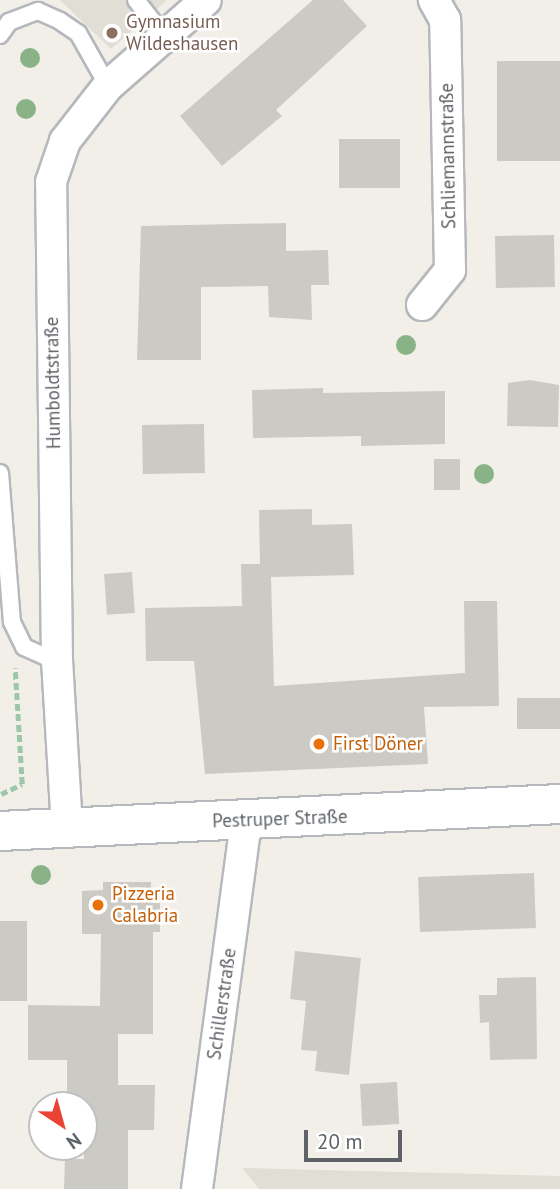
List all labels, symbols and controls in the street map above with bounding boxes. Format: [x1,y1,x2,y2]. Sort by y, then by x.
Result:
place label: Gymnasium Wildeshausen [126,11,238,55]
marker: Gymnasium Wildeshausen [104,25,120,41]
street label: Schliemannstraße [435,83,461,229]
street label: Humboldtstraße [40,317,66,449]
place label: First Döner [333,733,423,755]
marker: First Döner [311,736,327,752]
street label: Pestruper Straße [212,805,348,833]
place label: Pizzeria Calabria [112,883,178,927]
marker: Pizzeria Calabria [90,897,106,913]
street label: Schillerstraße [203,947,241,1061]
north arrow [28,1091,98,1161]
scale bar [308,1116,406,1160]
text: N [62,1128,86,1155]
text: 20 m [317,1128,363,1155]

